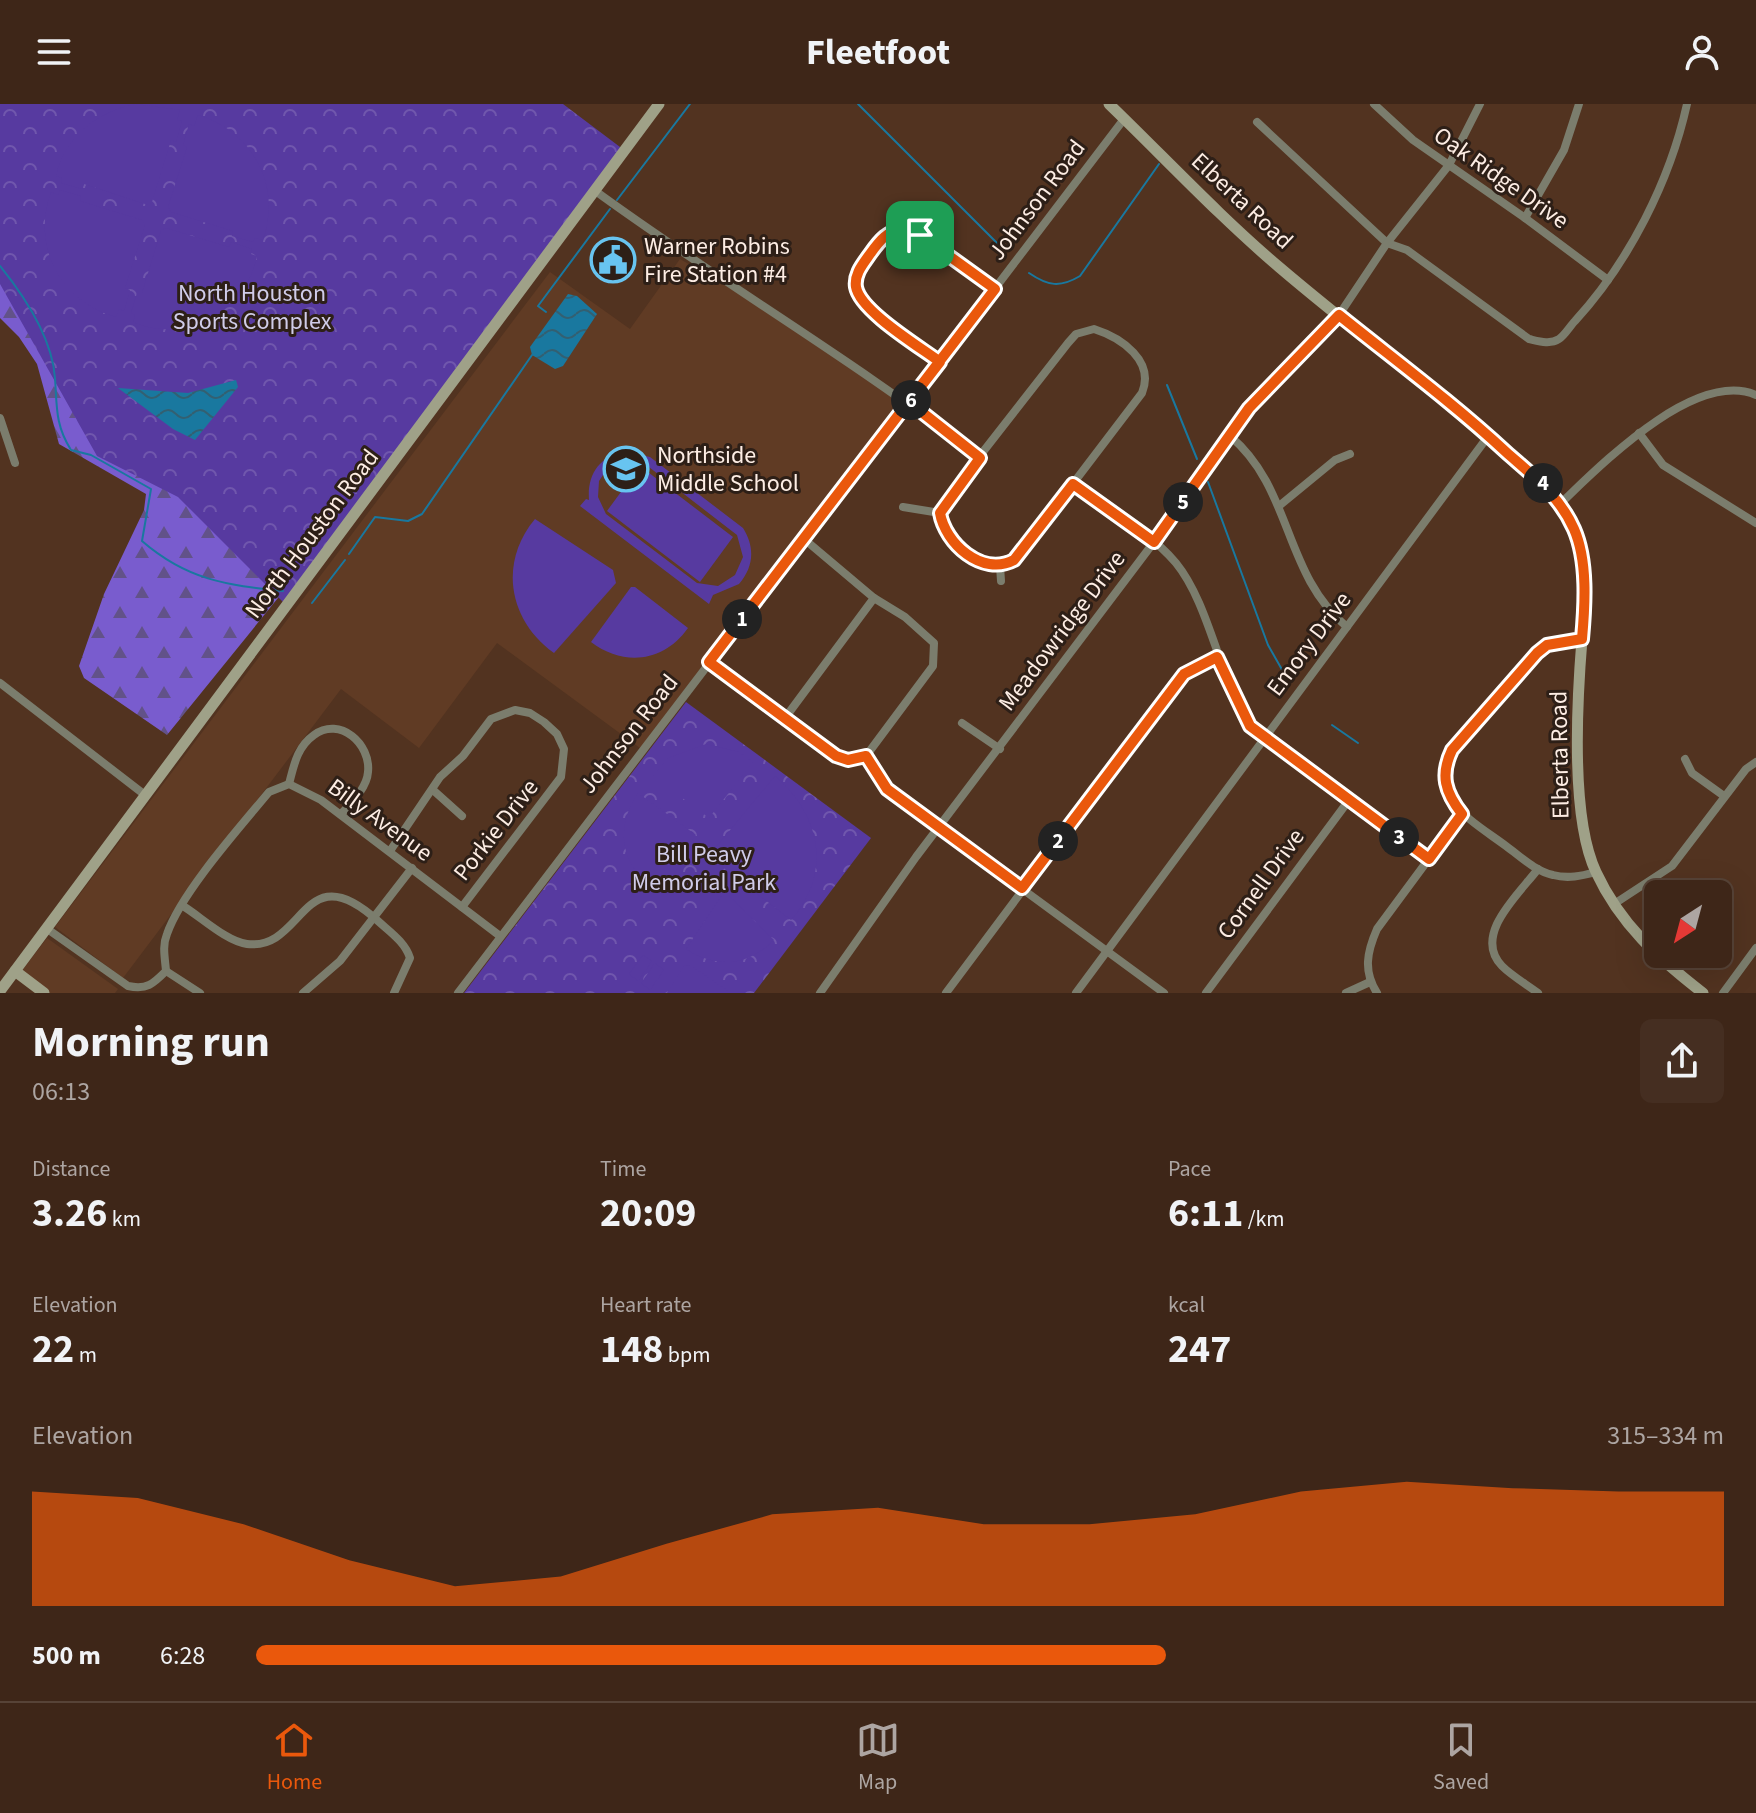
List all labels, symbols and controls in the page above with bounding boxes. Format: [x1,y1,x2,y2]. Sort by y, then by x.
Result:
text: Fleetfoot [806,27,950,78]
icon: menu [32,30,76,74]
icon: person [1680,30,1724,74]
street label: Oak Ridge Drive [1426,118,1576,238]
street label: Johnson Road [980,132,1094,268]
street label: Elberta Road [1183,144,1301,258]
pin [886,201,954,269]
icon: arrive [898,213,942,257]
place label: Warner Robins Fire Station #4 [644,229,790,292]
public building icon: Warner Robins Fire Station #4 [589,236,637,284]
park label: North Houston Sports Complex [173,276,332,339]
pin: 6 [891,380,931,420]
text: 6 [905,384,917,416]
place label: Northside Middle School [657,438,799,501]
street label: North Houston Road [237,442,387,626]
school or university icon: Northside Middle School [602,445,650,493]
pin: 4 [1523,463,1563,503]
text: 4 [1537,467,1549,499]
pin: 5 [1163,482,1203,522]
text: 5 [1177,486,1189,518]
street label: Meadowridge Drive [990,544,1134,718]
street label: Emory Drive [1258,585,1360,703]
pin: 1 [722,599,762,639]
text: 1 [736,603,748,635]
street label: Johnson Road [571,667,687,801]
street label: Elberta Road [1541,691,1579,819]
street label: Billy Avenue [320,770,440,870]
street label: Porkie Drive [445,772,547,888]
pin: 3 [1379,817,1419,857]
pin: 2 [1038,821,1078,861]
street label: Cornell Drive [1209,821,1313,947]
text: 3 [1393,821,1405,853]
text: 2 [1052,825,1064,857]
park label: Bill Peavy Memorial Park [632,837,776,900]
north arrow [1644,880,1732,968]
map controls [1644,880,1732,968]
text: Morning run [32,1011,270,1074]
button: share [1640,1019,1724,1103]
text: 06:13 [32,1073,90,1110]
text: Distance [32,1153,110,1185]
text: Time [600,1153,646,1185]
text: Pace [1168,1153,1211,1185]
text: 3.26 [32,1185,107,1242]
text: 20:09 [600,1185,696,1242]
text: 6:11 [1168,1185,1243,1242]
text: km [107,1203,141,1235]
text: /km [1243,1203,1285,1235]
text: Elevation [32,1289,118,1321]
text: Heart rate [600,1289,691,1321]
text: kcal [1168,1289,1205,1321]
text: 22 [32,1321,74,1378]
text: 148 [600,1321,663,1378]
text: 247 [1168,1321,1231,1378]
text: m [74,1339,97,1371]
text: bpm [663,1339,710,1371]
text: Elevation [32,1417,133,1454]
text: 315–334 m [1607,1417,1724,1454]
text: 500 m [32,1637,101,1674]
text: 6:28 [160,1637,205,1674]
tab: Home [267,1718,322,1798]
tab: Map [856,1718,900,1798]
tab: Saved [1433,1718,1489,1798]

